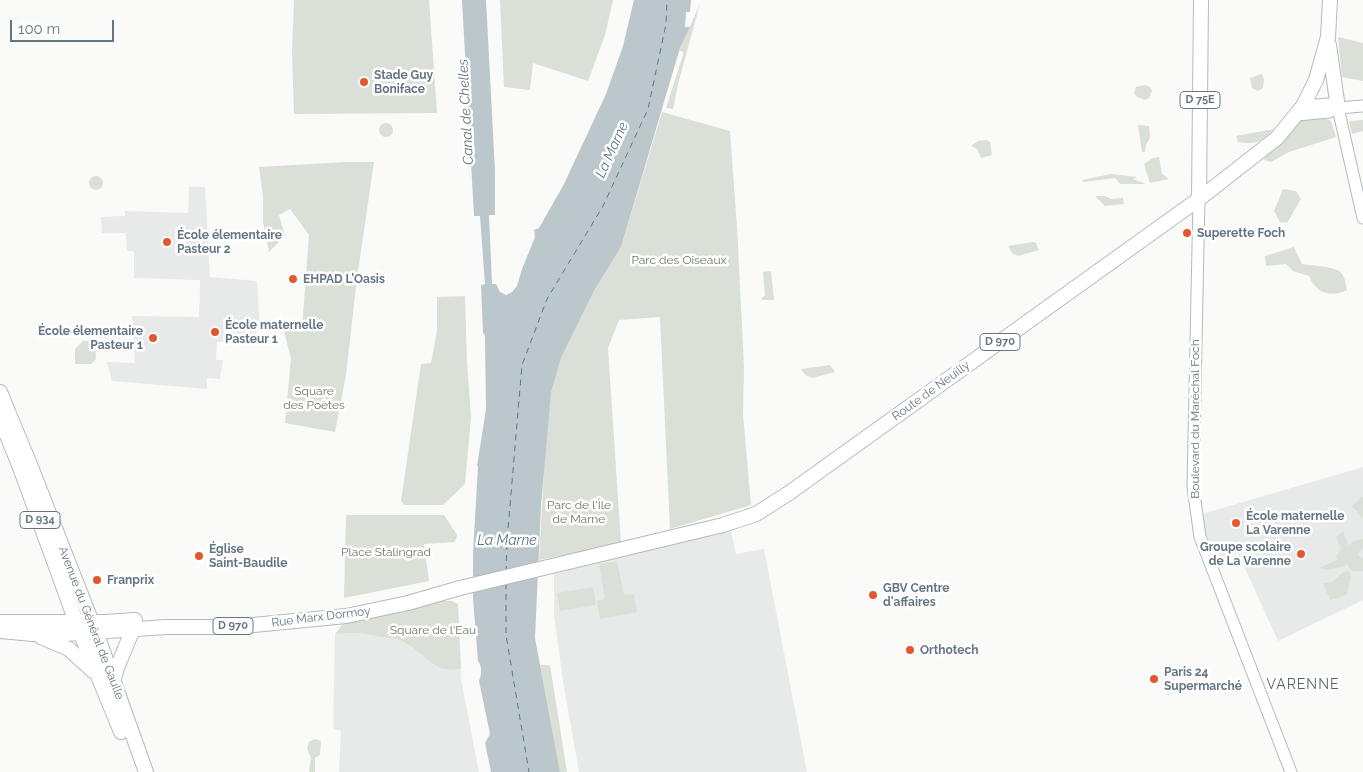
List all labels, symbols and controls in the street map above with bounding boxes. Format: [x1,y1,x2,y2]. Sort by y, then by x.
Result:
scale bar [12,10,116,42]
text: 100 m [18,20,60,38]
water label: Canal de Chelles [455,59,477,165]
place label: Stade Guy Boniface [374,68,433,96]
marker: Stade Guy Boniface [358,76,370,88]
road number: D 75E [1180,92,1220,108]
water label: La Marne [592,119,632,181]
place label: Superette Foch [1197,226,1285,240]
marker: Superette Foch [1181,227,1193,239]
place label: École élementaire Pasteur 2 [177,228,282,256]
marker: École élementaire Pasteur 2 [161,236,173,248]
park label: Parc des Oiseaux [631,253,727,267]
place label: EHPAD L'Oasis [303,272,385,286]
marker: EHPAD L'Oasis [287,273,299,285]
place label: École maternelle Pasteur 1 [225,318,324,346]
place label: École élementaire Pasteur 1 [38,324,143,352]
marker: École maternelle Pasteur 1 [209,326,221,338]
marker: École élementaire Pasteur 1 [147,332,159,344]
road number: D 970 [980,334,1020,351]
street label: Boulevard du Maréchal Foch [1188,339,1202,499]
street label: Route de Neuilly [889,358,973,424]
park label: Square des Poètes [283,384,345,412]
park label: Parc de l'Île de Marne [547,498,611,526]
place label: École maternelle La Varenne [1246,509,1345,537]
road number: D 934 [20,512,60,528]
marker: École maternelle La Varenne [1230,517,1242,529]
water label: La Marne [477,533,537,549]
place label: Groupe scolaire de La Varenne [1200,540,1291,568]
place label: Église Saint-Baudile [209,542,287,570]
street label: Avenue du Général de Gaulle [55,544,127,702]
park label: Place Stalingrad [341,545,431,559]
marker: Groupe scolaire de La Varenne [1295,548,1307,560]
marker: Église Saint-Baudile [193,550,205,562]
place label: Franprix [107,573,154,587]
marker: Franprix [91,574,103,586]
place label: GBV Centre d'affaires [883,581,950,609]
marker: GBV Centre d'affaires [867,589,879,601]
street label: Rue Marx Dormoy [271,604,371,630]
road number: D 970 [213,618,253,634]
park label: Square de l'Eau [390,623,476,637]
place label: Orthotech [920,643,978,657]
marker: Orthotech [904,644,916,656]
place label: Paris 24 Supermarché [1164,665,1242,693]
marker: Paris 24 Supermarché [1148,673,1160,685]
district label: VARENNE [1266,677,1340,693]

